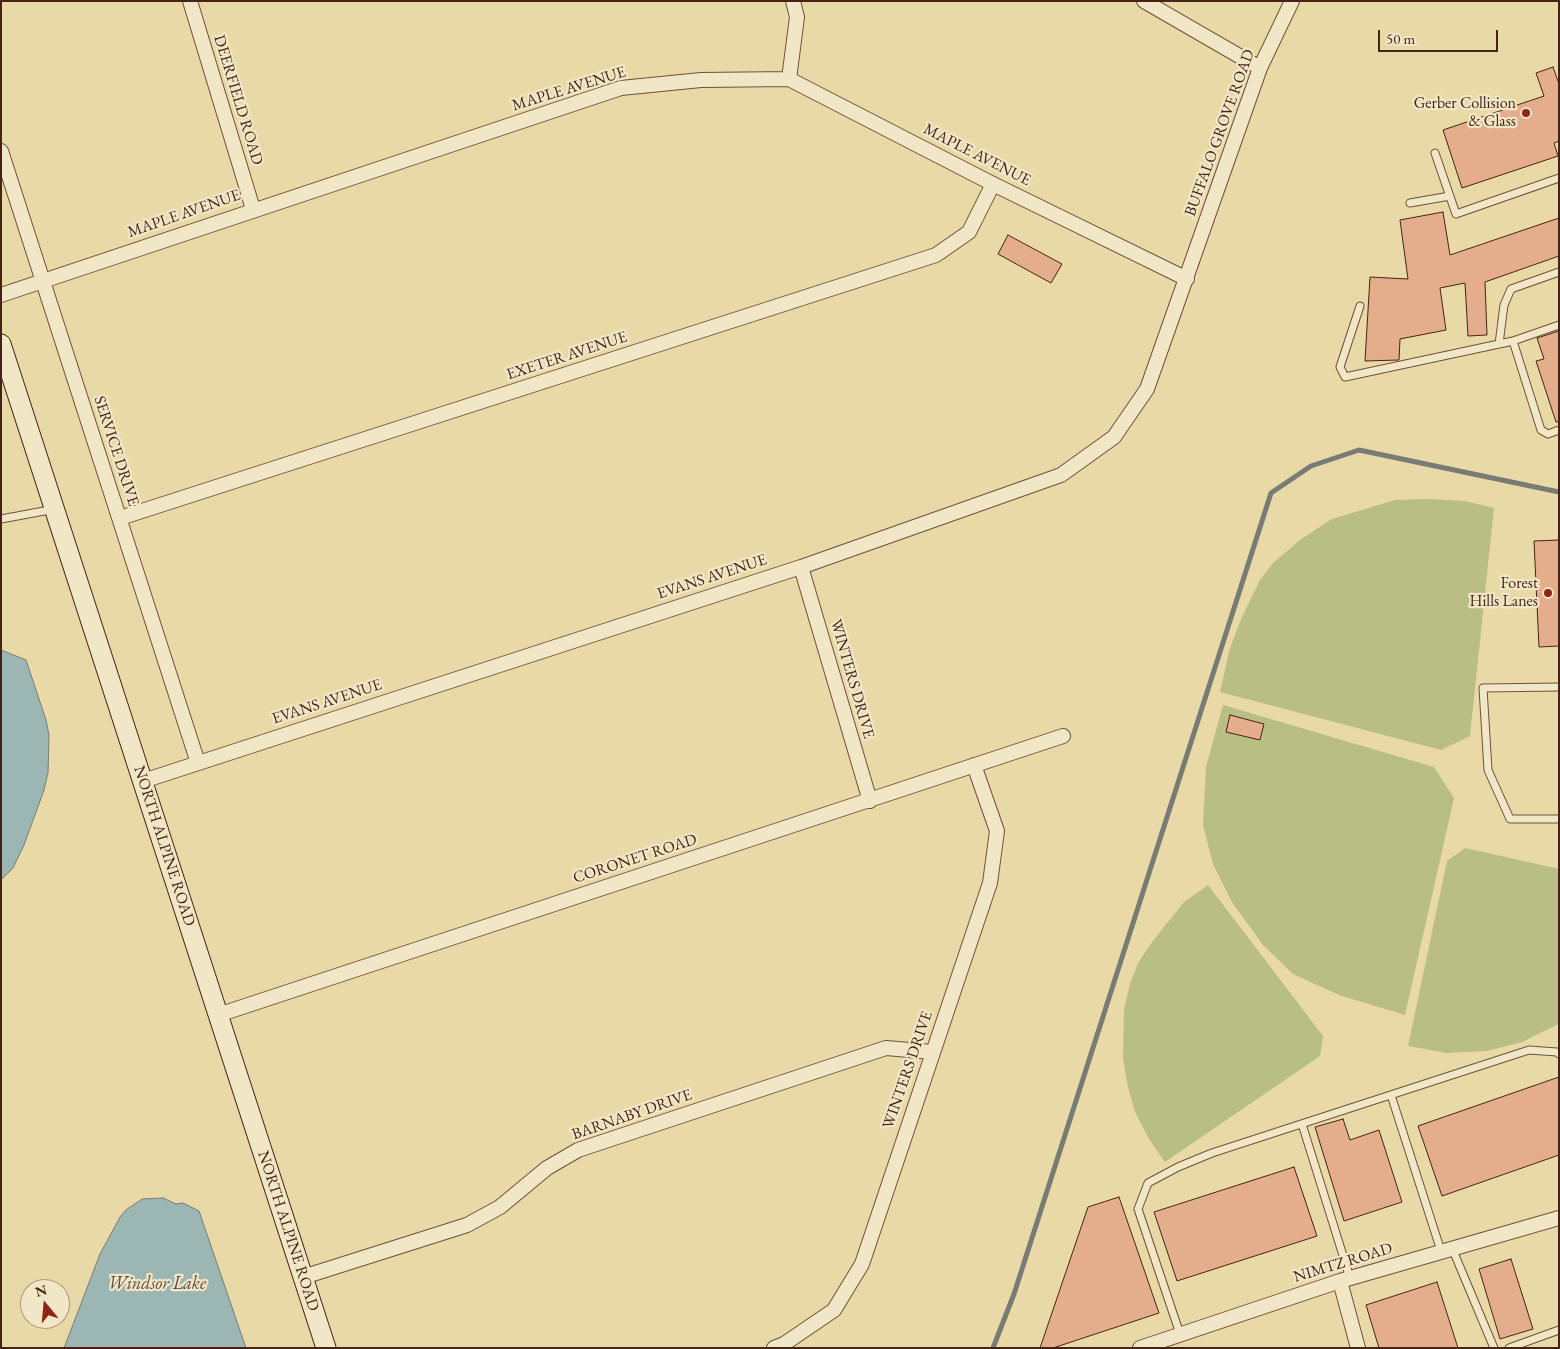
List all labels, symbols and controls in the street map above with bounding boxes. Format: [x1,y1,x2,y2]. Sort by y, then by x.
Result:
scale bar [1380,20,1500,52]
text: 50 m [1386,29,1415,48]
street label: DEERFIELD ROAD [209,33,267,167]
street label: BUFFALO GROVE ROAD [1181,47,1259,219]
street label: MAPLE AVENUE [510,63,628,115]
place label: Gerber Collision & Glass [1414,94,1516,132]
marker: Gerber Collision & Glass [1520,107,1532,119]
street label: MAPLE AVENUE [920,120,1034,190]
street label: MAPLE AVENUE [125,186,243,242]
street label: EXETER AVENUE [504,327,630,385]
street label: SERVICE DRIVE [89,394,143,508]
street label: EVANS AVENUE [655,550,769,604]
place label: Forest Hills Lanes [1469,574,1538,612]
marker: Forest Hills Lanes [1542,587,1554,599]
street label: WINTERS DRIVE [826,617,878,741]
street label: EVANS AVENUE [270,675,384,729]
street label: NORTH ALPINE ROAD [129,763,199,929]
street label: CORONET ROAD [571,830,699,888]
street label: WINTERS DRIVE [879,1009,937,1131]
street label: BARNABY DRIVE [569,1085,695,1145]
street label: NORTH ALPINE ROAD [253,1148,323,1314]
street label: NIMTZ ROAD [1291,1239,1395,1287]
water label: Windsor Lake [108,1273,206,1295]
north arrow [20,1279,70,1329]
text: N [33,1280,49,1301]

